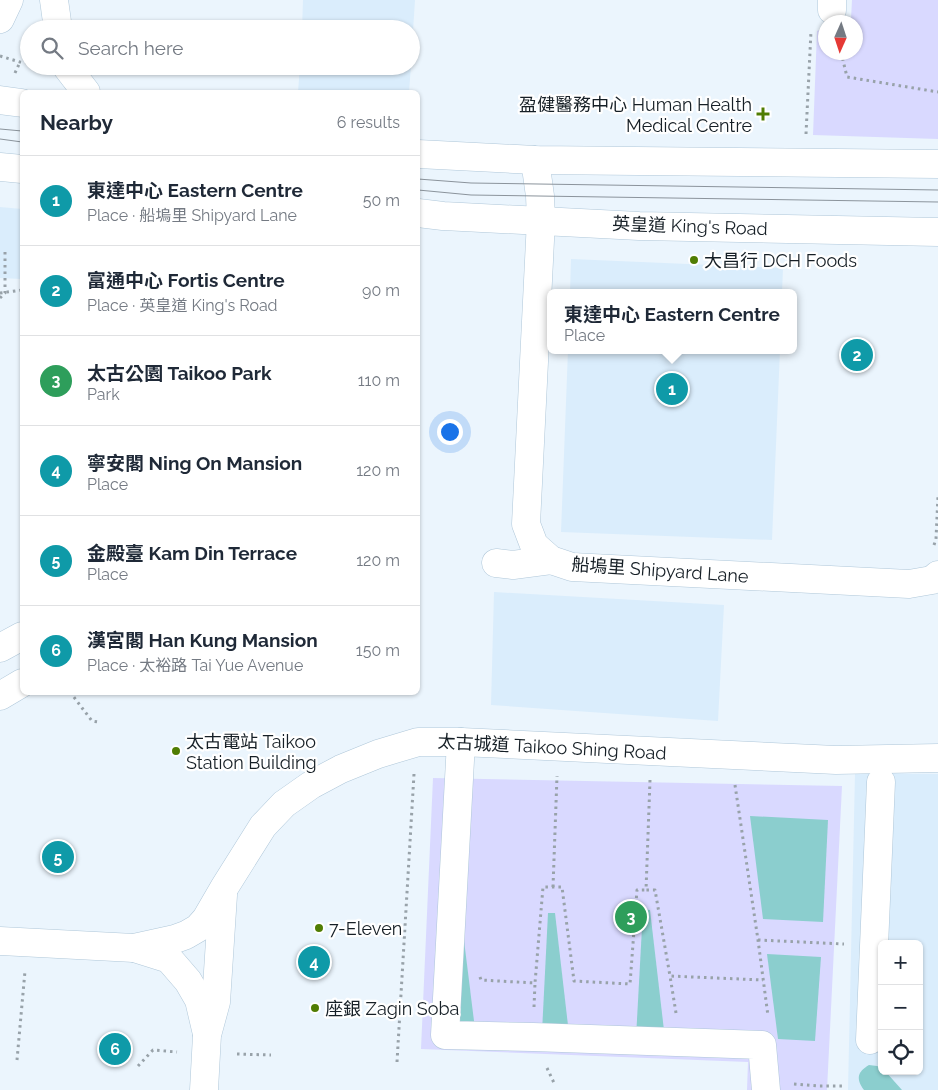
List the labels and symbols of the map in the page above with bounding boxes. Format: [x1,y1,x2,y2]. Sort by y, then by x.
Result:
north arrow [818,15,863,60]
place label: 盈健醫務中心 Human Health Medical Centre [519,94,752,136]
marker: 盈健醫務中心 Human Health Medical Centre [756,107,770,121]
street label: 英皇道 King's Road [612,213,768,239]
place label: 大昌行 DCH Foods [704,250,857,271]
marker: 大昌行 DCH Foods [688,254,700,266]
pin: 2 [841,336,873,374]
pin: 1 [656,370,688,408]
your location [437,419,463,445]
street label: 船塢里 Shipyard Lane [571,553,750,587]
place label: 太古電站 Taikoo Station Building [186,731,317,773]
street label: 太古城道 Taikoo Shing Road [437,731,667,763]
marker: 太古電站 Taikoo Station Building [170,745,182,757]
pin: 5 [42,838,74,876]
pin: 3 [615,898,647,936]
place label: 7-Eleven [329,918,402,939]
marker: 7-Eleven [313,922,325,934]
pin: 4 [298,943,330,981]
place label: 座銀 Zagin Soba [325,998,459,1019]
marker: 座銀 Zagin Soba [309,1002,321,1014]
pin: 6 [99,1030,131,1068]

